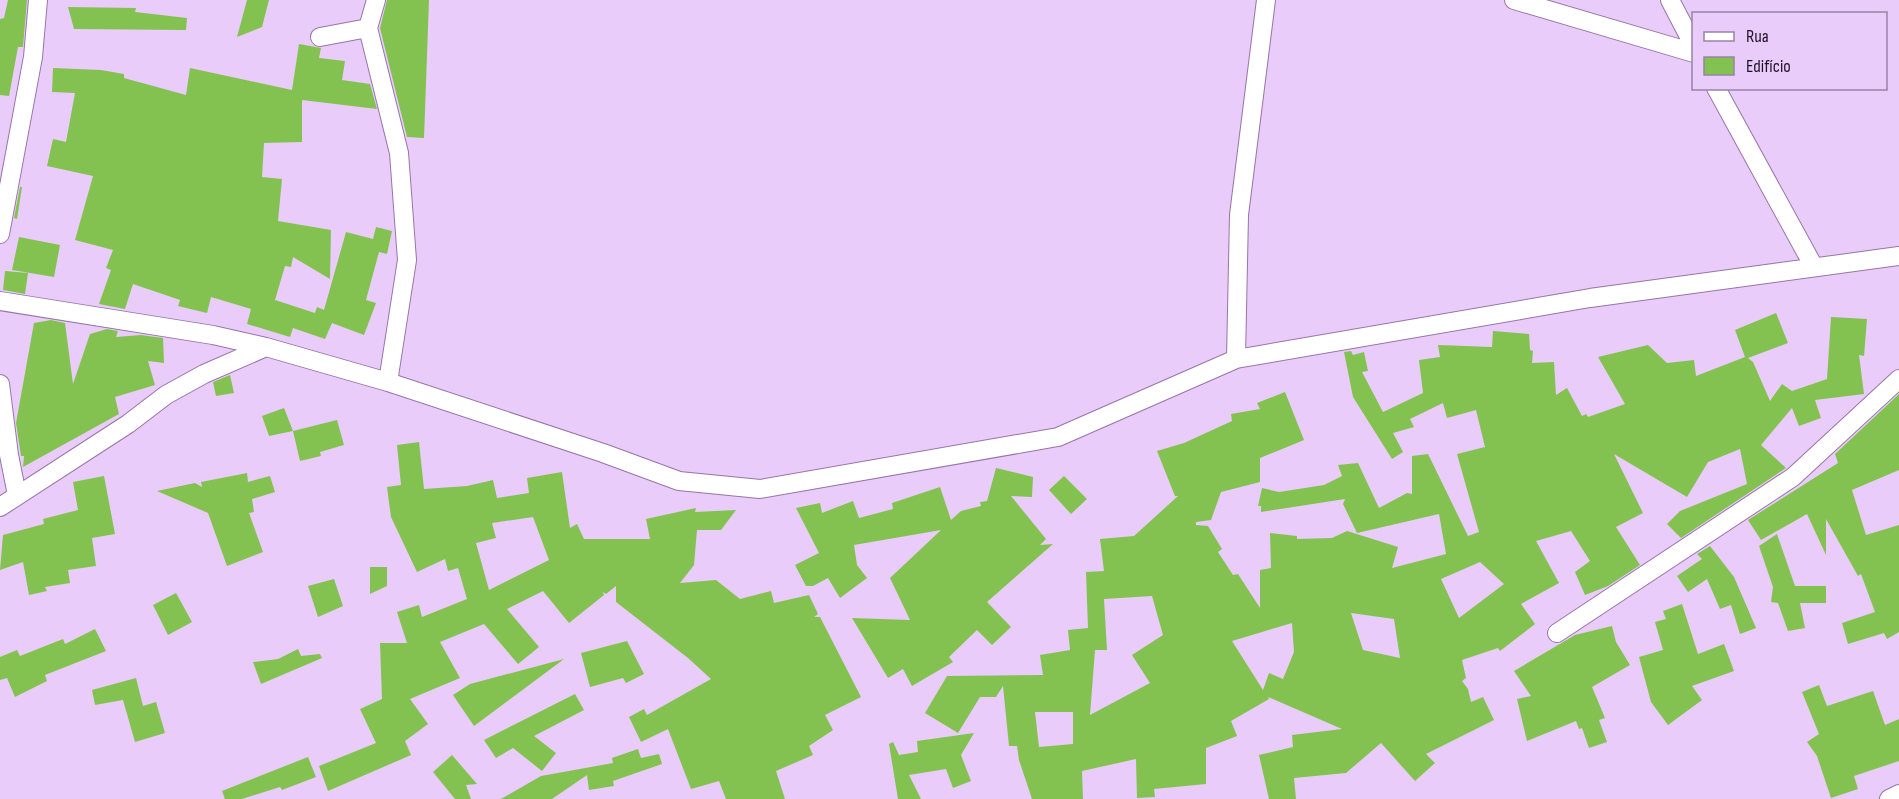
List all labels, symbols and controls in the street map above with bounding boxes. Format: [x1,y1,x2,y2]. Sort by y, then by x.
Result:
legend [1692,12,1887,90]
text: Rua [1746,26,1769,47]
text: Edifício [1746,56,1791,77]

